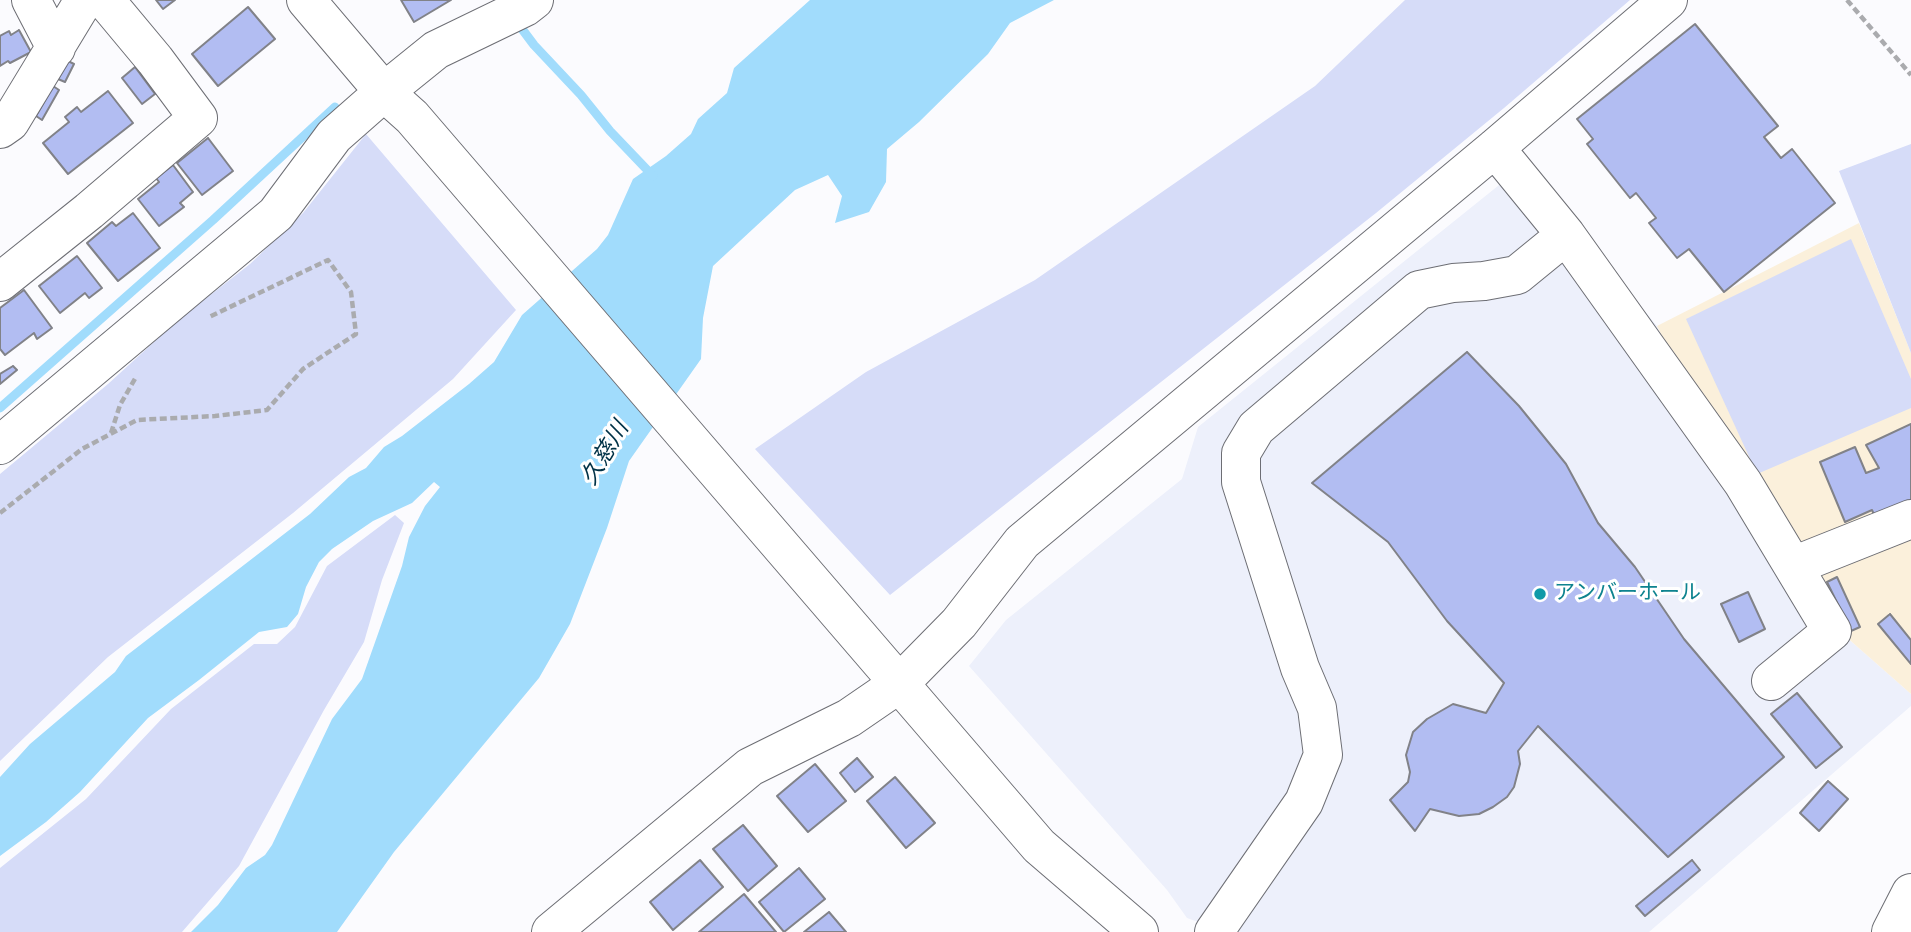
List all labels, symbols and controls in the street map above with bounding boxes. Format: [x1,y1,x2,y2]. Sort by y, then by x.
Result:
water label: 久慈川 [576,417,636,491]
place label: アンバーホール [1554,581,1701,607]
marker: アンバーホール [1532,586,1548,602]

